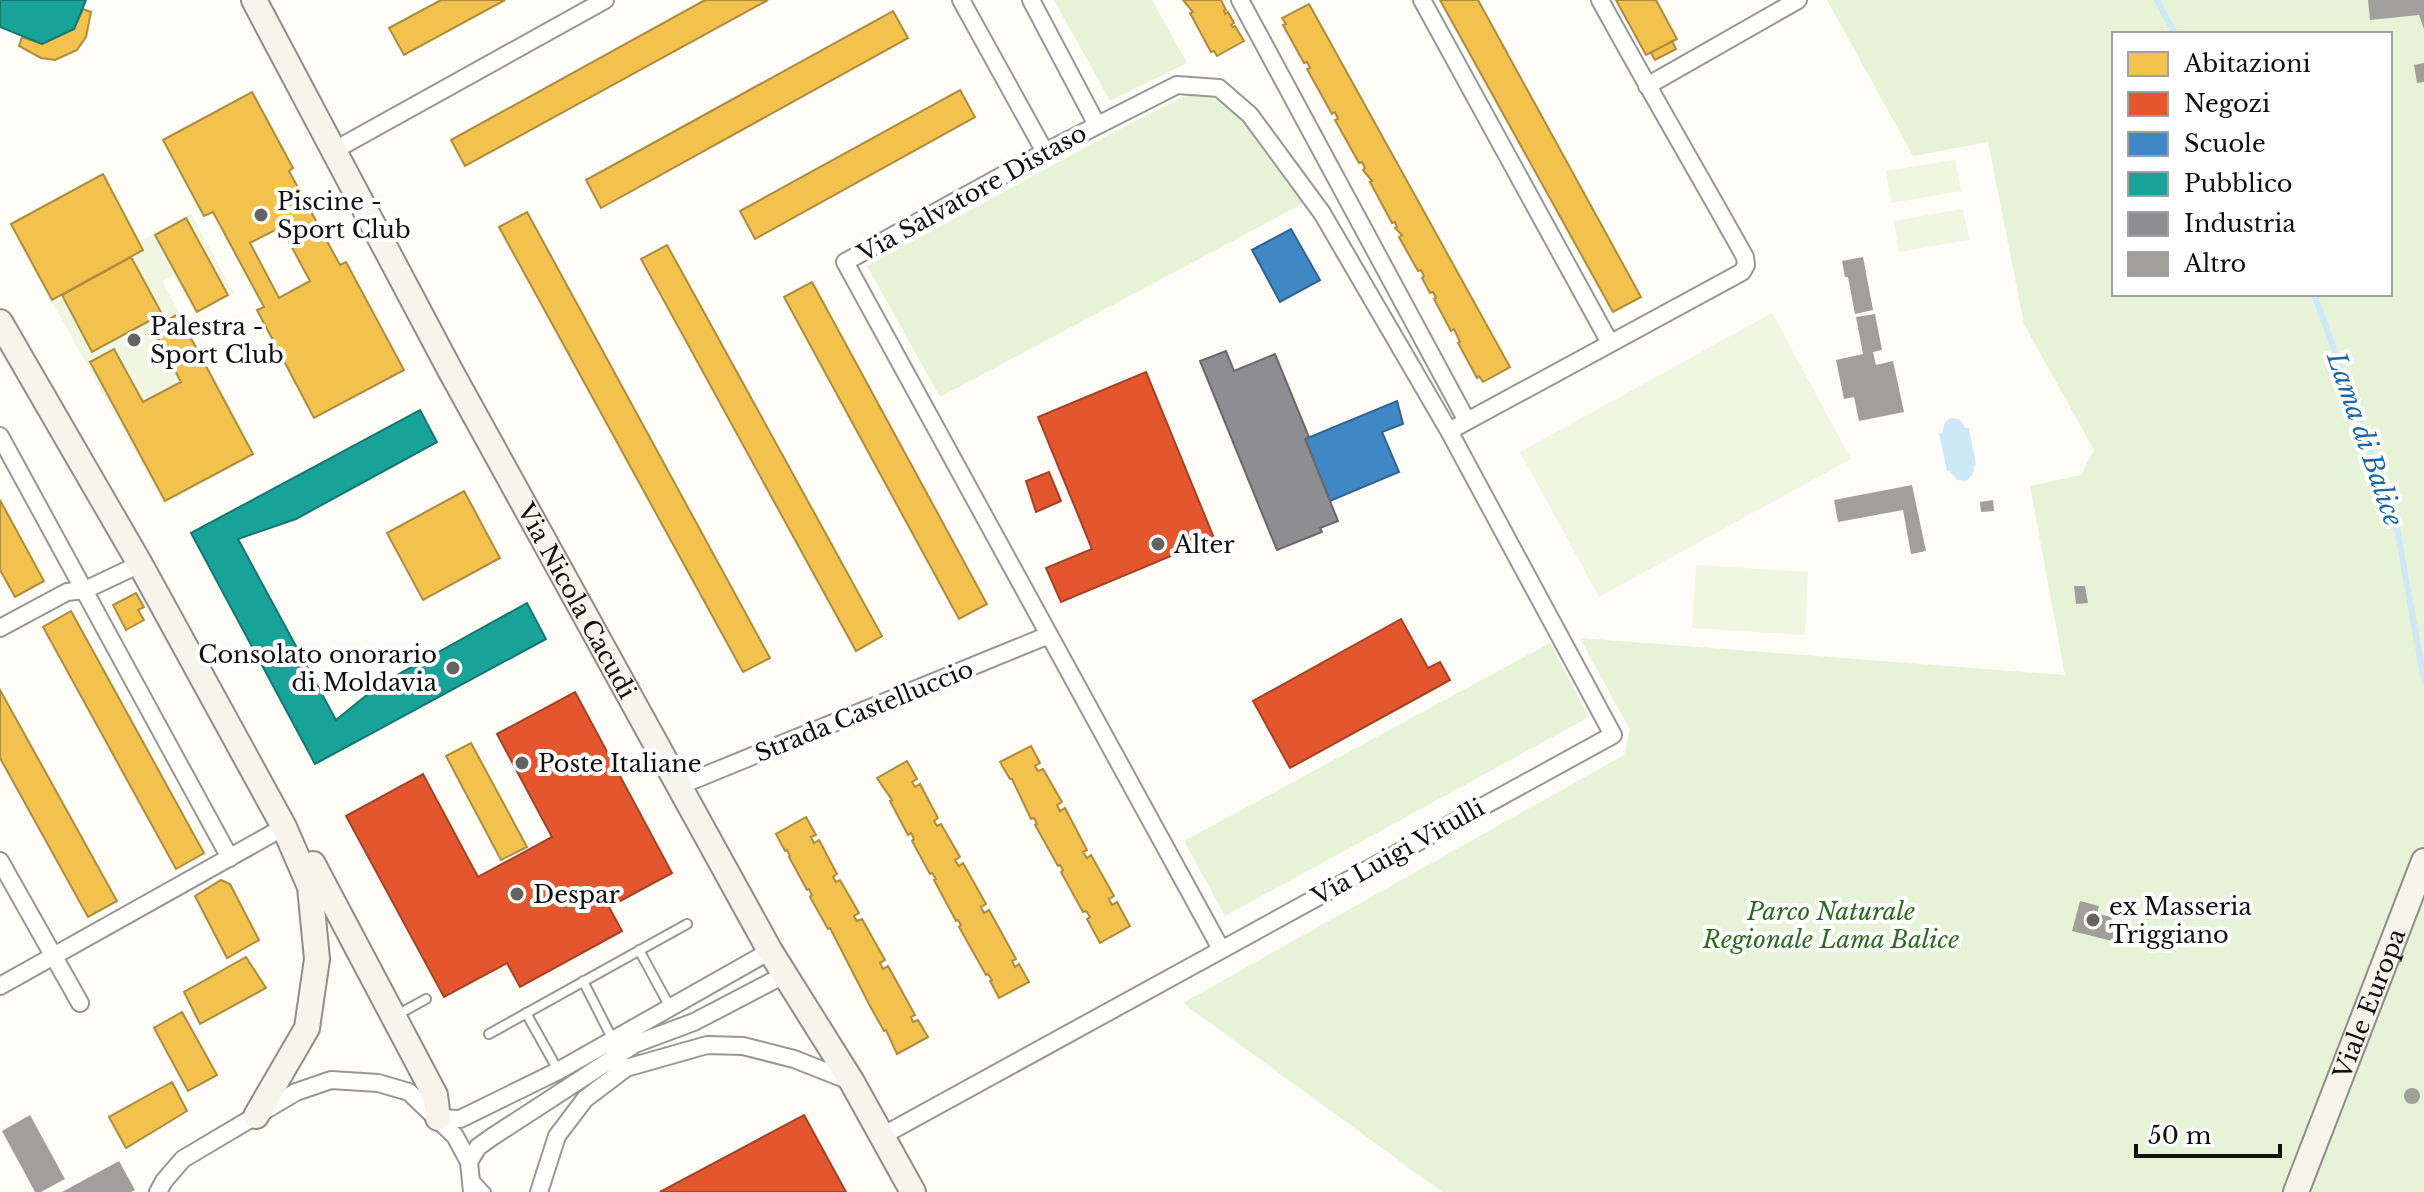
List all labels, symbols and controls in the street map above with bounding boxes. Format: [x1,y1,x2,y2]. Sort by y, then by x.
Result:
legend [2112,32,2392,296]
text: Abitazioni [2183,49,2311,78]
text: Negozi [2184,89,2270,118]
street label: Via Salvatore Distaso [852,118,1091,268]
text: Scuole [2184,129,2266,158]
text: Pubblico [2184,169,2293,198]
place label: Piscine - Sport Club [277,187,411,244]
marker: Piscine - Sport Club [252,206,270,224]
text: Industria [2184,209,2296,238]
text: Altro [2183,249,2246,278]
place label: Palestra - Sport Club [150,312,284,369]
marker: Palestra - Sport Club [125,331,143,349]
water label: Lama di Balice [2320,347,2410,530]
street label: Via Nicola Cacudi [511,497,642,703]
place label: Alter [1173,530,1235,559]
marker: Alter [1149,535,1167,553]
place label: Consolato onorario di Moldavia [198,640,438,697]
street label: Strada Castelluccio [751,654,977,768]
marker: Consolato onorario di Moldavia [444,659,462,677]
place label: Poste Italiane [538,749,702,778]
marker: Poste Italiane [513,754,531,772]
street label: Via Luigi Vitulli [1306,793,1489,912]
place label: Despar [533,880,620,909]
marker: Despar [508,885,526,903]
place label: ex Masseria Triggiano [2109,892,2252,949]
park label: Parco Naturale Regionale Lama Balice [1702,897,1959,954]
marker: ex Masseria Triggiano [2084,911,2102,929]
street label: Viale Europa [2326,924,2411,1084]
scale bar [2136,1108,2280,1158]
text: 50 m [2148,1121,2212,1150]

